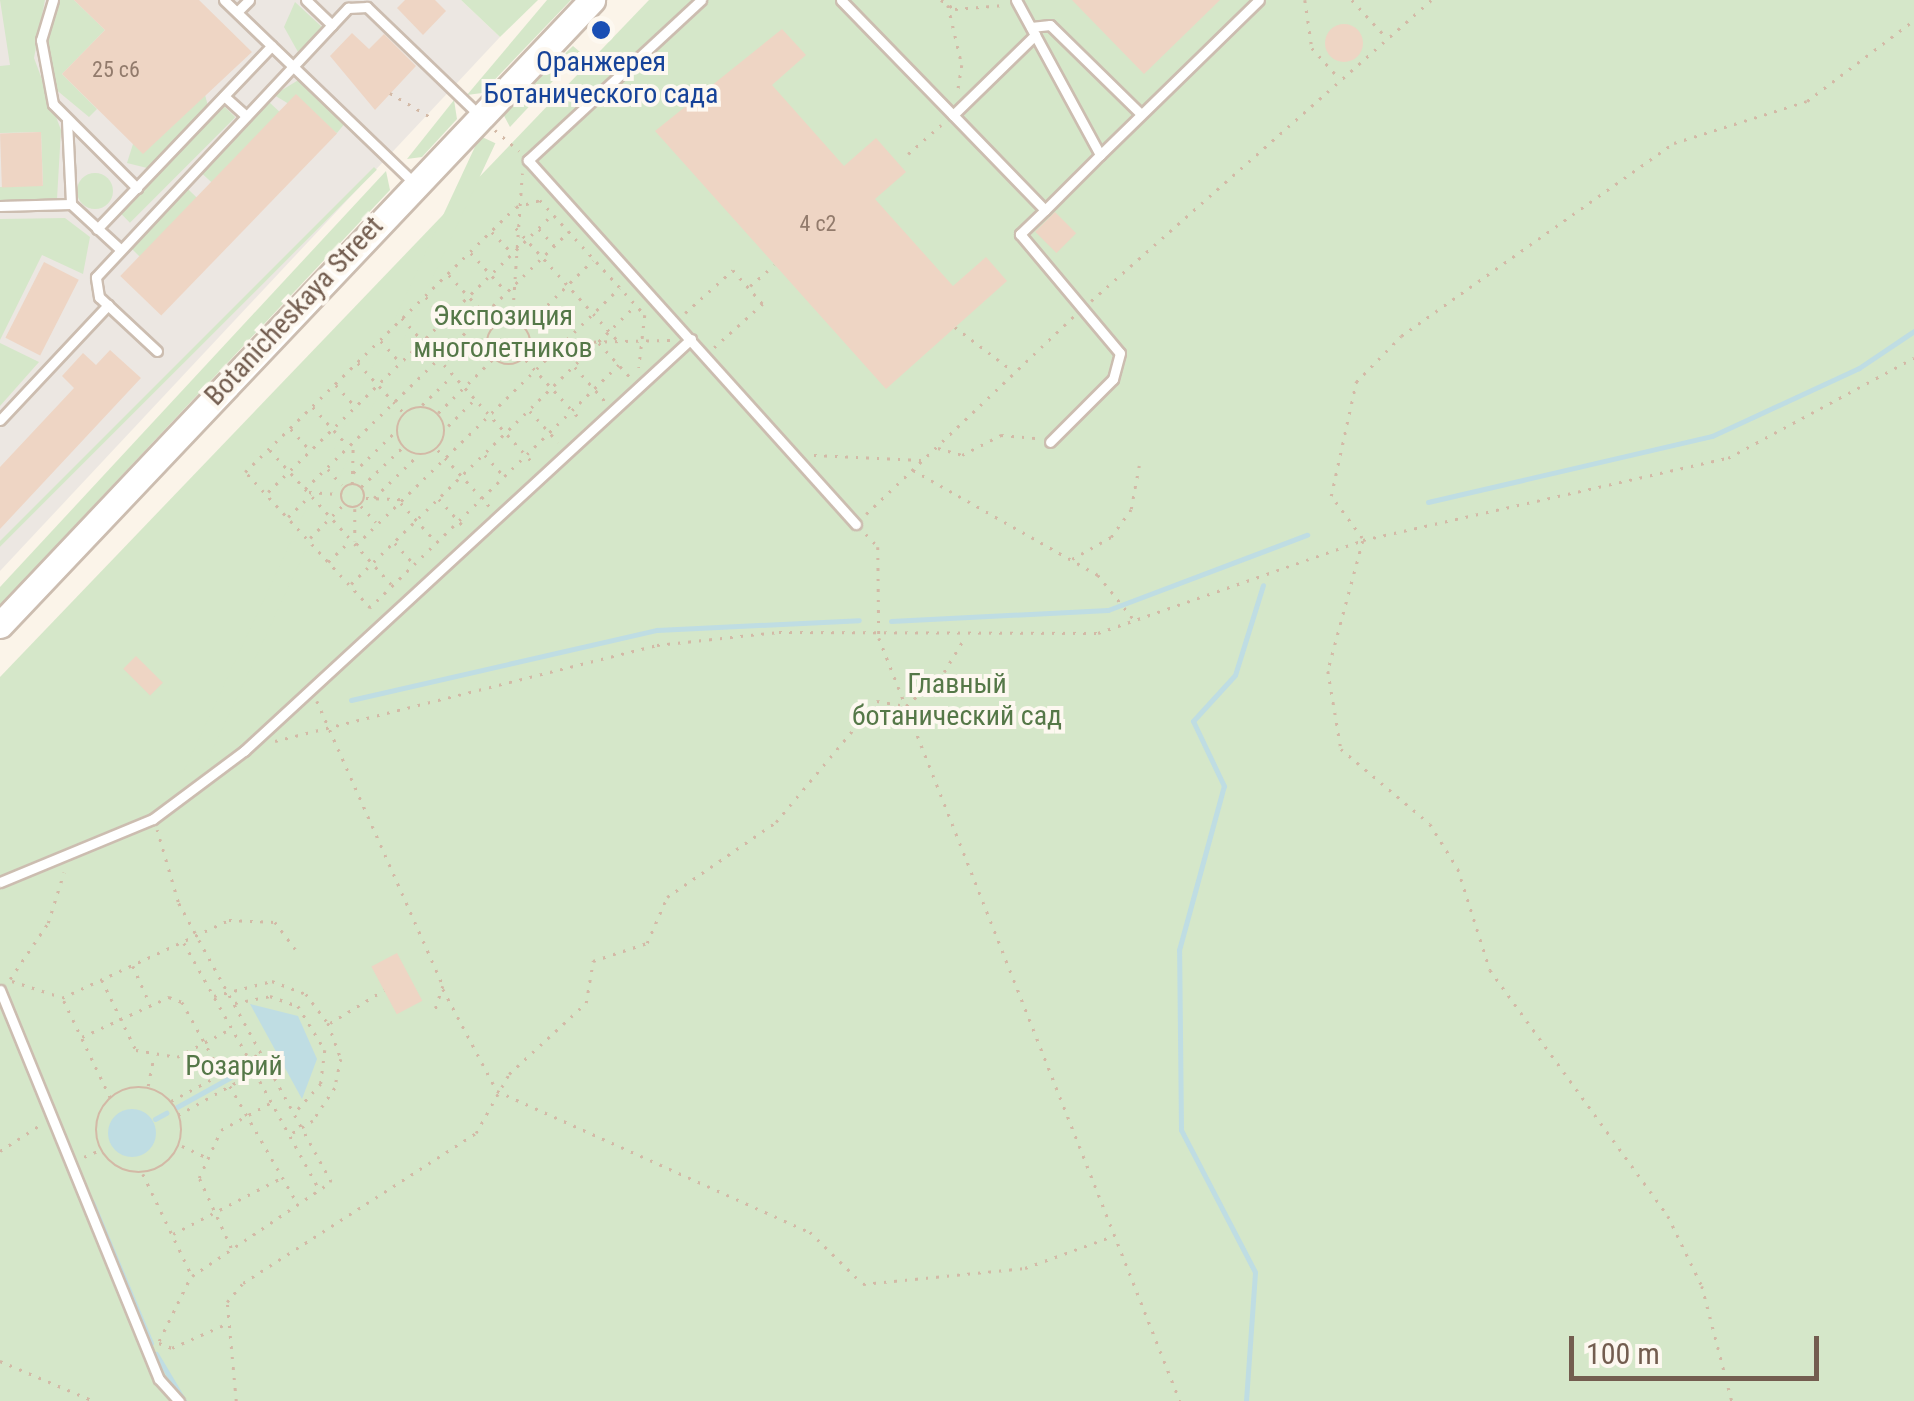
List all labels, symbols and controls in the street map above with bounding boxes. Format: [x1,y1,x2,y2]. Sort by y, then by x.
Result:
marker: Оранжерея Ботанического сада [590,19,612,41]
place label: Оранжерея Ботанического сада [484,45,718,111]
house number: 25 с6 [92,57,140,83]
street label: Botanicheskaya Street [198,210,390,412]
house number: 4 с2 [800,211,836,237]
park label: Экспозиция многолетников [413,299,593,365]
park label: Главный ботанический сад [852,667,1062,733]
park label: Розарий [185,1049,283,1083]
scale bar [1574,1316,1824,1378]
text: 100 m [1586,1336,1660,1371]

